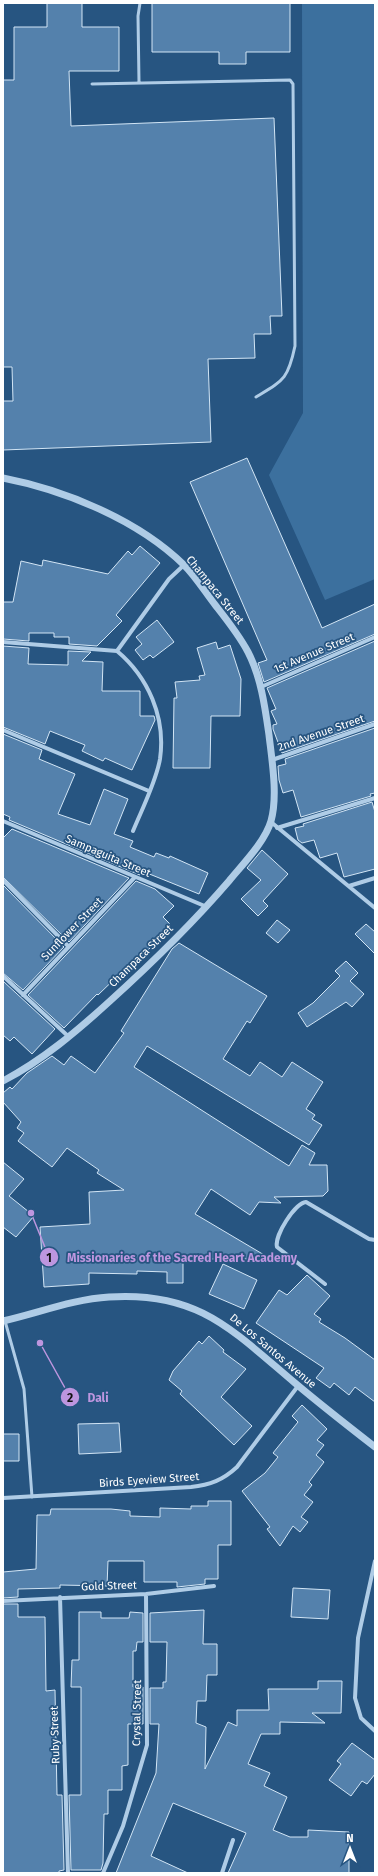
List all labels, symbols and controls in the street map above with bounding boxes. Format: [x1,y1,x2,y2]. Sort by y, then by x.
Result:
street label: Champaca Street [183,553,247,627]
street label: 1st Avenue Street [272,630,356,676]
street label: 2nd Avenue Street [276,712,366,754]
street label: Sampaguita Street [63,832,153,880]
street label: Sunflower Street [39,895,105,963]
street label: Champaca Street [106,922,176,990]
callout: Missionaries of the Sacred Heart Academy [39,1245,305,1269]
text: 1 [46,1251,52,1265]
text: Missionaries of the Sacred Heart Academy [67,1251,298,1265]
street label: De Los Santos Avenue [227,1311,319,1391]
callout: Dali [60,1385,117,1409]
text: 2 [67,1391,73,1405]
text: Dali [87,1391,109,1405]
street label: Birds Eyeview Street [98,1470,200,1490]
street label: Gold Street [81,1579,137,1593]
street label: Crystal Street [130,1680,144,1746]
street label: Ruby Street [47,1706,63,1764]
north arrow [330,1828,370,1868]
text: N [346,1832,354,1845]

